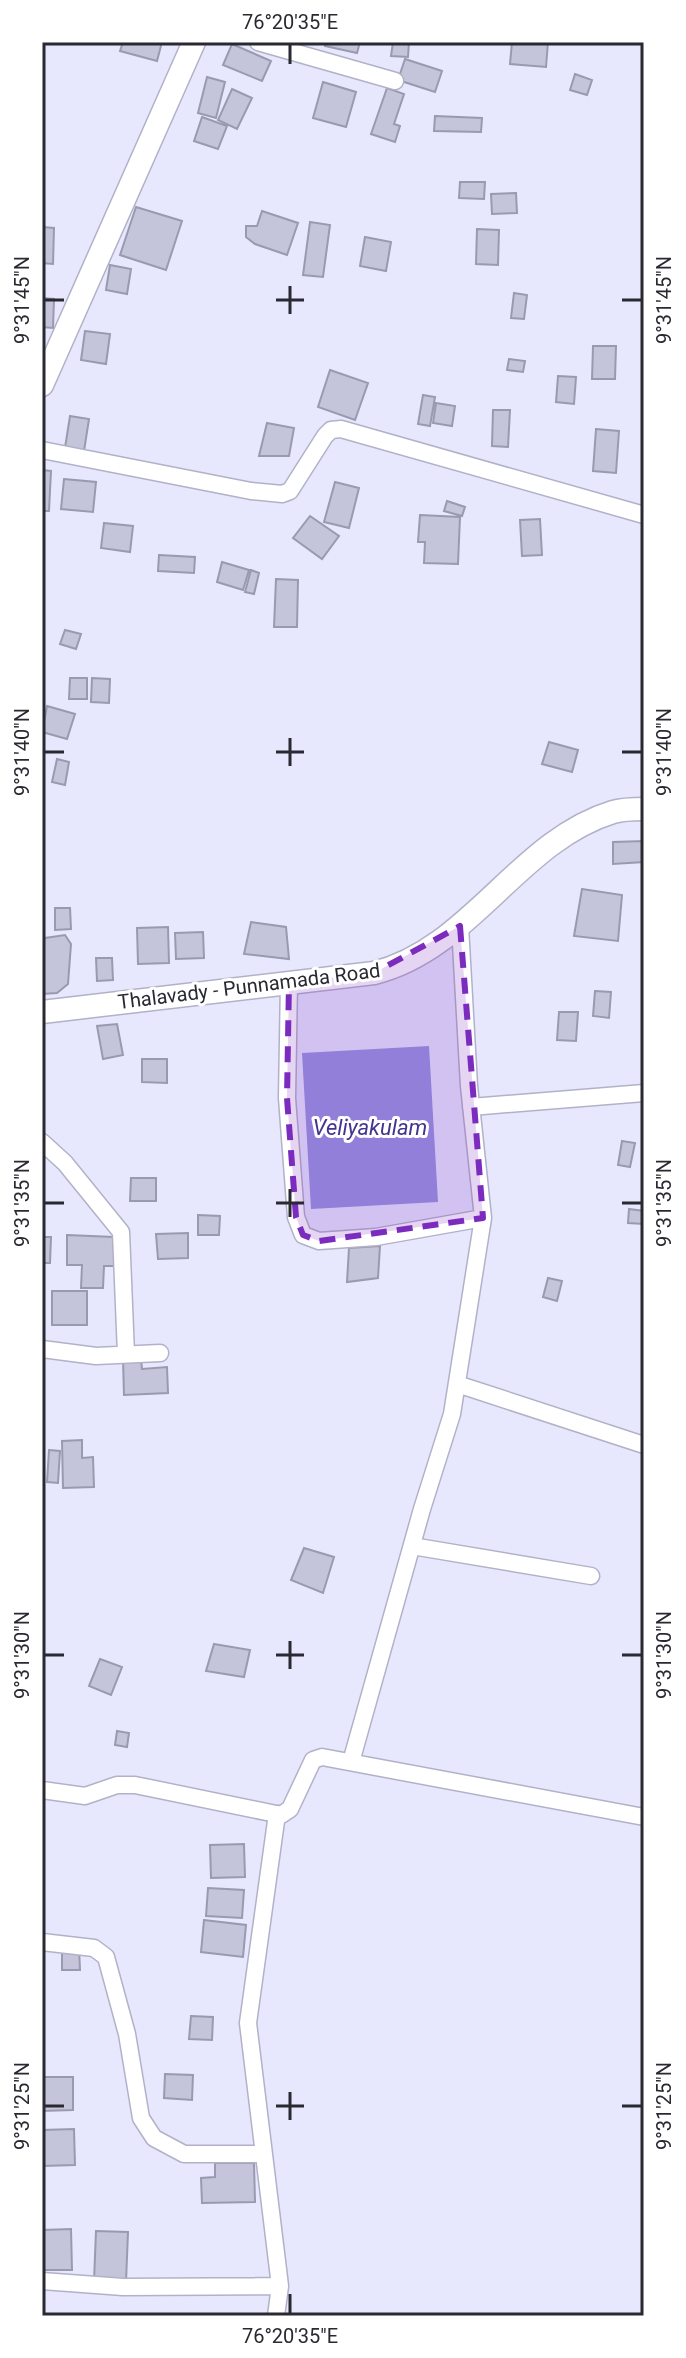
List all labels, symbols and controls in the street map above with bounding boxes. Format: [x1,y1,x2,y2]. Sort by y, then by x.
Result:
text: 76°20'35"E [242,10,338,34]
text: 9°31'45"N [10,256,34,344]
text: 9°31'45"N [652,256,676,344]
text: 9°31'40"N [10,708,34,796]
text: 9°31'40"N [652,708,676,796]
street label: Thalavady - Punnamada Road [116,958,382,1014]
water label: Veliyakulam [313,1115,427,1140]
text: 9°31'35"N [10,1159,34,1247]
text: 9°31'35"N [652,1159,676,1247]
text: 9°31'30"N [10,1611,34,1699]
text: 9°31'30"N [652,1611,676,1699]
text: 9°31'25"N [10,2062,34,2150]
text: 9°31'25"N [652,2062,676,2150]
text: 76°20'35"E [242,2324,338,2348]

